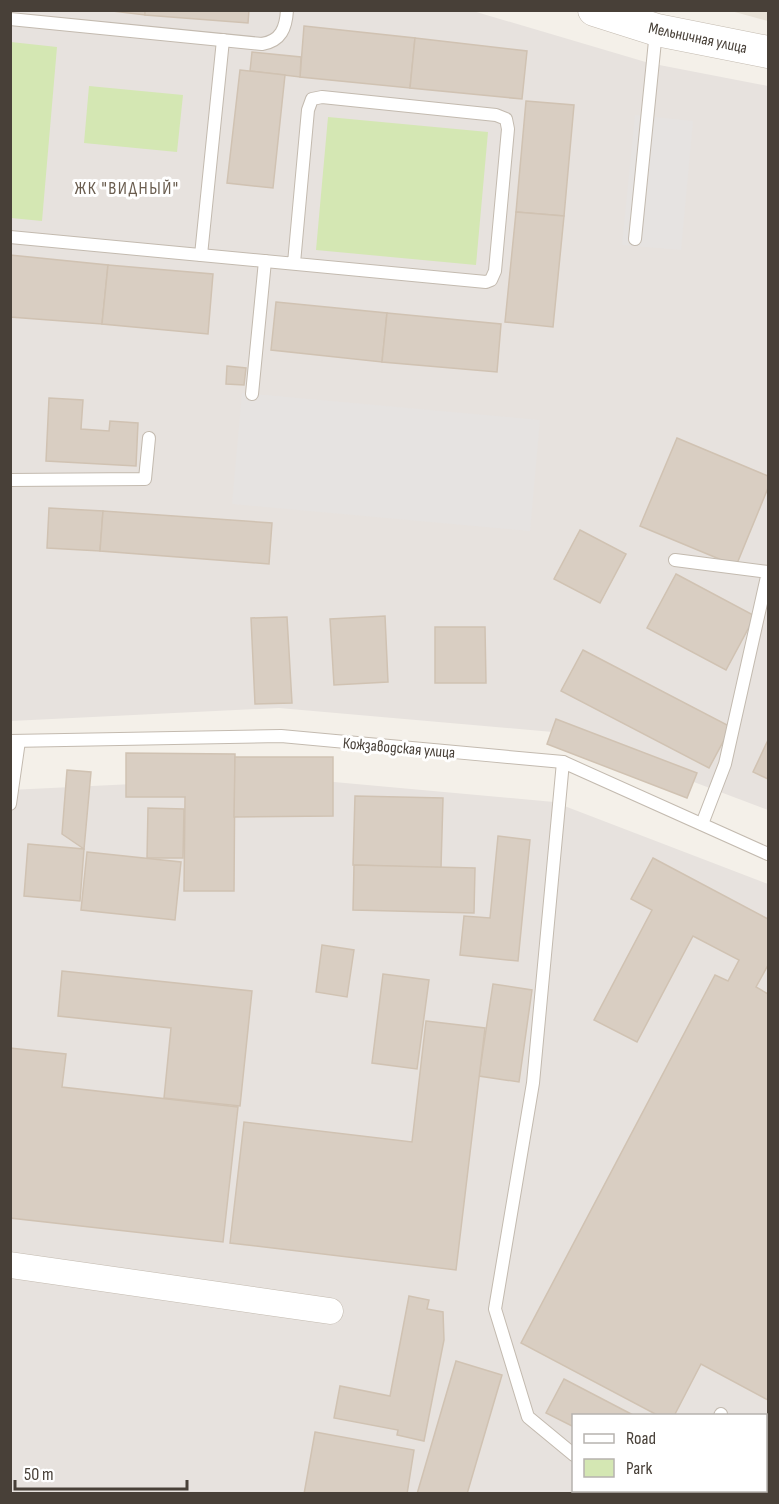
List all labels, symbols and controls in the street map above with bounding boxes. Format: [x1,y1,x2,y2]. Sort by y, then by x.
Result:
street label: Мельничная улица [647,19,749,58]
district label: ЖК "ВИДНЫЙ" [74,178,180,199]
street label: Кожзаводская улица [342,734,456,763]
legend [572,1414,767,1492]
text: Road [626,1428,656,1449]
scale bar [15,1453,188,1491]
text: Park [626,1458,652,1479]
text: 50 m [24,1464,54,1485]

